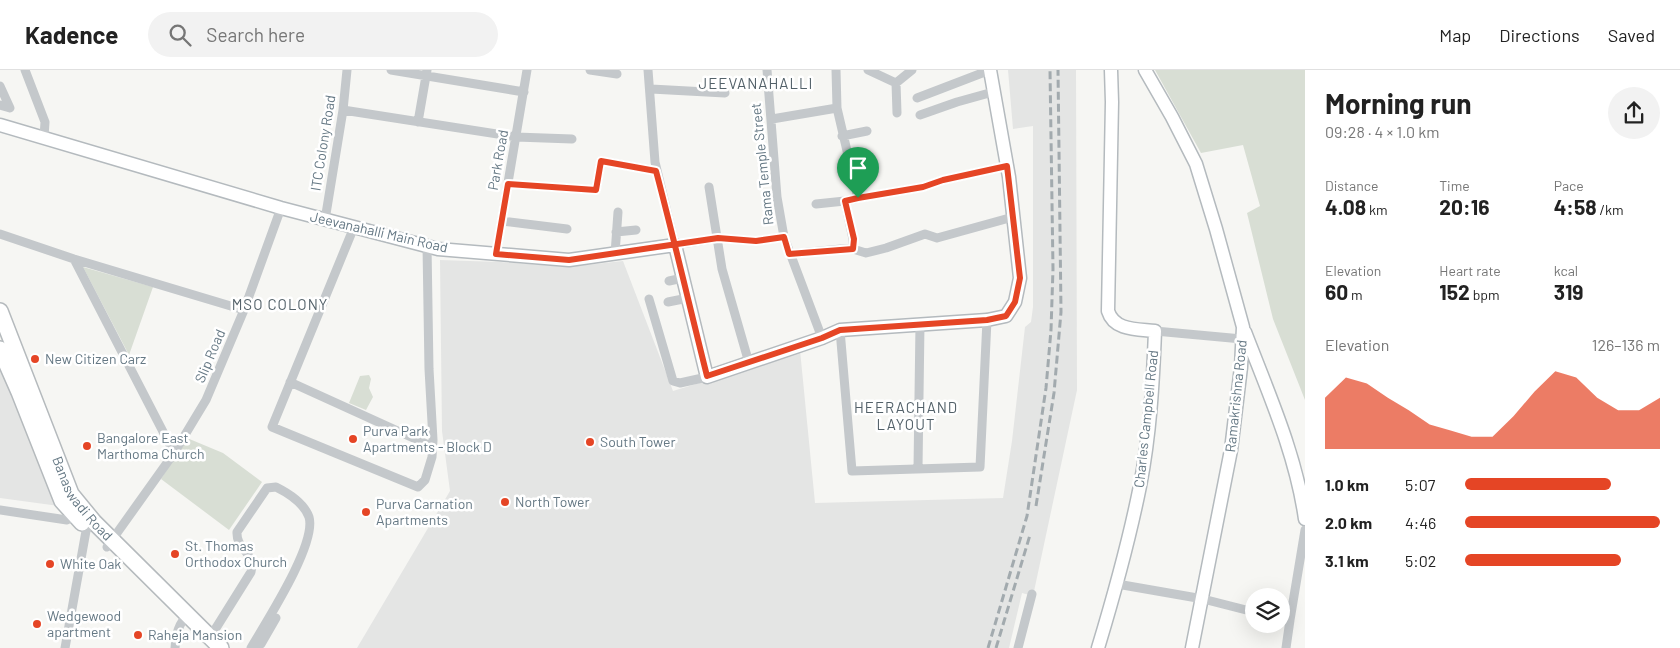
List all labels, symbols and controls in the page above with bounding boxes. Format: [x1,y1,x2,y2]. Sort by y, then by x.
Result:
search box [148,12,498,57]
text: Kadence [25,20,118,49]
icon: search [166,21,194,49]
text: Search here [206,23,305,46]
text: Map [1439,24,1471,46]
text: Directions [1499,24,1580,46]
text: Saved [1608,24,1655,46]
district label: JEEVANAHALLI [699,74,813,92]
text: Morning run [1325,86,1472,120]
button: share [1608,87,1660,139]
street label: ITC Colony Road [307,94,338,192]
street label: Rama Temple Street [747,102,776,226]
text: 09:28 · 4 × 1.0 km [1325,122,1439,141]
street label: Park Road [484,128,511,192]
pin [837,147,879,198]
icon: arrive [844,154,872,182]
text: Distance [1325,177,1378,194]
text: Time [1439,177,1470,194]
text: Pace [1554,177,1584,194]
text: 4.08 [1325,194,1366,219]
text: 20:16 [1439,194,1489,219]
text: 4:58 [1554,194,1597,219]
text: km [1366,201,1388,218]
text: /km [1597,201,1624,218]
street label: Jeevanahalli Main Road [309,207,450,256]
text: Elevation [1325,262,1381,279]
text: Heart rate [1439,262,1501,279]
text: kcal [1554,262,1578,279]
text: 60 [1325,279,1348,304]
text: 152 [1439,279,1470,304]
text: 319 [1554,279,1584,304]
text: m [1348,286,1363,303]
text: bpm [1470,286,1500,303]
district label: MSO COLONY [232,295,328,313]
street label: Slip Road [191,327,228,385]
text: Elevation [1325,335,1389,354]
text: 126–136 m [1592,335,1660,354]
street label: Ramakrishna Road [1221,339,1250,453]
street label: Charles Campbell Road [1130,349,1161,489]
place label: New Citizen Carz [45,350,146,367]
marker: New Citizen Carz [29,353,41,365]
district label: HEERACHAND LAYOUT [854,398,958,433]
place label: Purva Park Apartments - Block D [363,422,492,455]
place label: Bangalore East Marthoma Church [97,429,205,462]
marker: Purva Park Apartments - Block D [347,433,359,445]
place label: South Tower [600,433,676,450]
marker: South Tower [584,436,596,448]
marker: Bangalore East Marthoma Church [81,440,93,452]
street label: Banaswadi Road [49,454,117,544]
text: 1.0 km [1325,475,1369,494]
text: 5:07 [1405,475,1435,494]
place label: North Tower [515,493,590,510]
place label: Purva Carnation Apartments [376,495,473,528]
marker: North Tower [499,496,511,508]
marker: Purva Carnation Apartments [360,506,372,518]
text: 2.0 km [1325,513,1372,532]
text: 4:46 [1405,513,1436,532]
place label: St. Thomas Orthodox Church [185,537,287,570]
marker: St. Thomas Orthodox Church [169,548,181,560]
text: 3.1 km [1325,551,1369,570]
text: 5:02 [1405,551,1436,570]
place label: White Oak [60,555,121,572]
marker: White Oak [44,558,56,570]
map controls [1245,588,1290,633]
button: layers [1245,588,1290,633]
place label: Wedgewood apartment [47,607,121,640]
marker: Wedgewood apartment [31,618,43,630]
place label: Raheja Mansion [148,626,242,643]
marker: Raheja Mansion [132,629,144,641]

